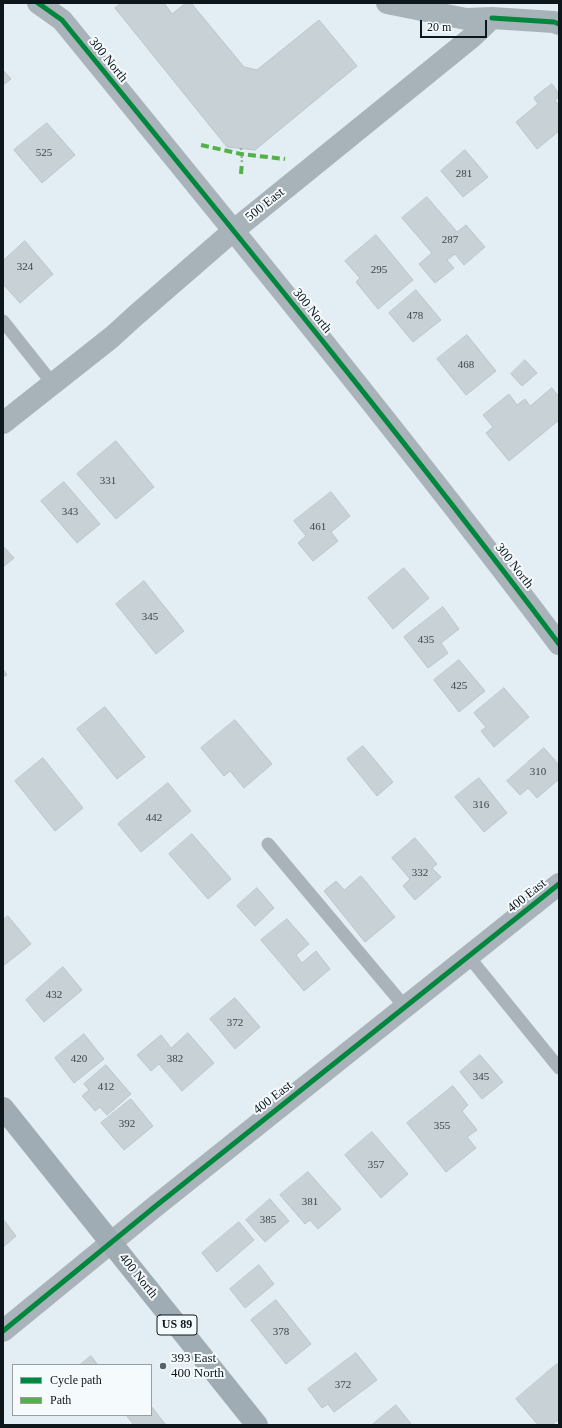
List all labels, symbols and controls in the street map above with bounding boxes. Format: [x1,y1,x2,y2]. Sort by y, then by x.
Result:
scale bar [422,12,489,38]
text: 20 m [427,20,451,34]
street label: 300 North [85,34,131,86]
house number: 525 [36,146,52,160]
house number: 281 [456,167,472,181]
street label: 500 East [243,185,287,225]
house number: 287 [442,233,458,247]
house number: 324 [17,260,33,274]
house number: 295 [371,263,387,277]
street label: 300 North [289,285,335,337]
house number: 478 [407,309,423,323]
house number: 468 [458,358,474,372]
house number: 331 [100,474,116,488]
house number: 343 [62,505,78,519]
house number: 461 [310,520,326,534]
street label: 300 North [492,540,536,592]
house number: 345 [142,610,158,624]
house number: 435 [418,633,434,647]
house number: 425 [451,679,467,693]
house number: 310 [530,765,546,779]
house number: 316 [473,798,489,812]
house number: 442 [146,811,162,825]
house number: 332 [412,866,428,880]
street label: 400 East [505,876,549,916]
house number: 432 [46,988,62,1002]
house number: 372 [227,1016,243,1030]
house number: 420 [71,1052,87,1066]
house number: 382 [167,1052,183,1066]
house number: 345 [473,1070,489,1084]
street label: 400 East [250,1078,296,1118]
house number: 412 [98,1080,114,1094]
house number: 392 [119,1117,135,1131]
house number: 355 [434,1119,450,1133]
house number: 357 [368,1158,384,1172]
house number: 381 [302,1195,318,1209]
house number: 385 [260,1213,276,1227]
street label: 400 North [115,1250,161,1302]
road number: US 89 [157,1315,197,1335]
house number: 378 [273,1325,289,1339]
place label: 393 East 400 North [171,1351,224,1382]
marker: 393 East 400 North [158,1361,168,1371]
legend [12,1364,152,1416]
text: Cycle path [50,1373,102,1387]
house number: 372 [335,1378,351,1392]
text: Path [50,1393,71,1407]

